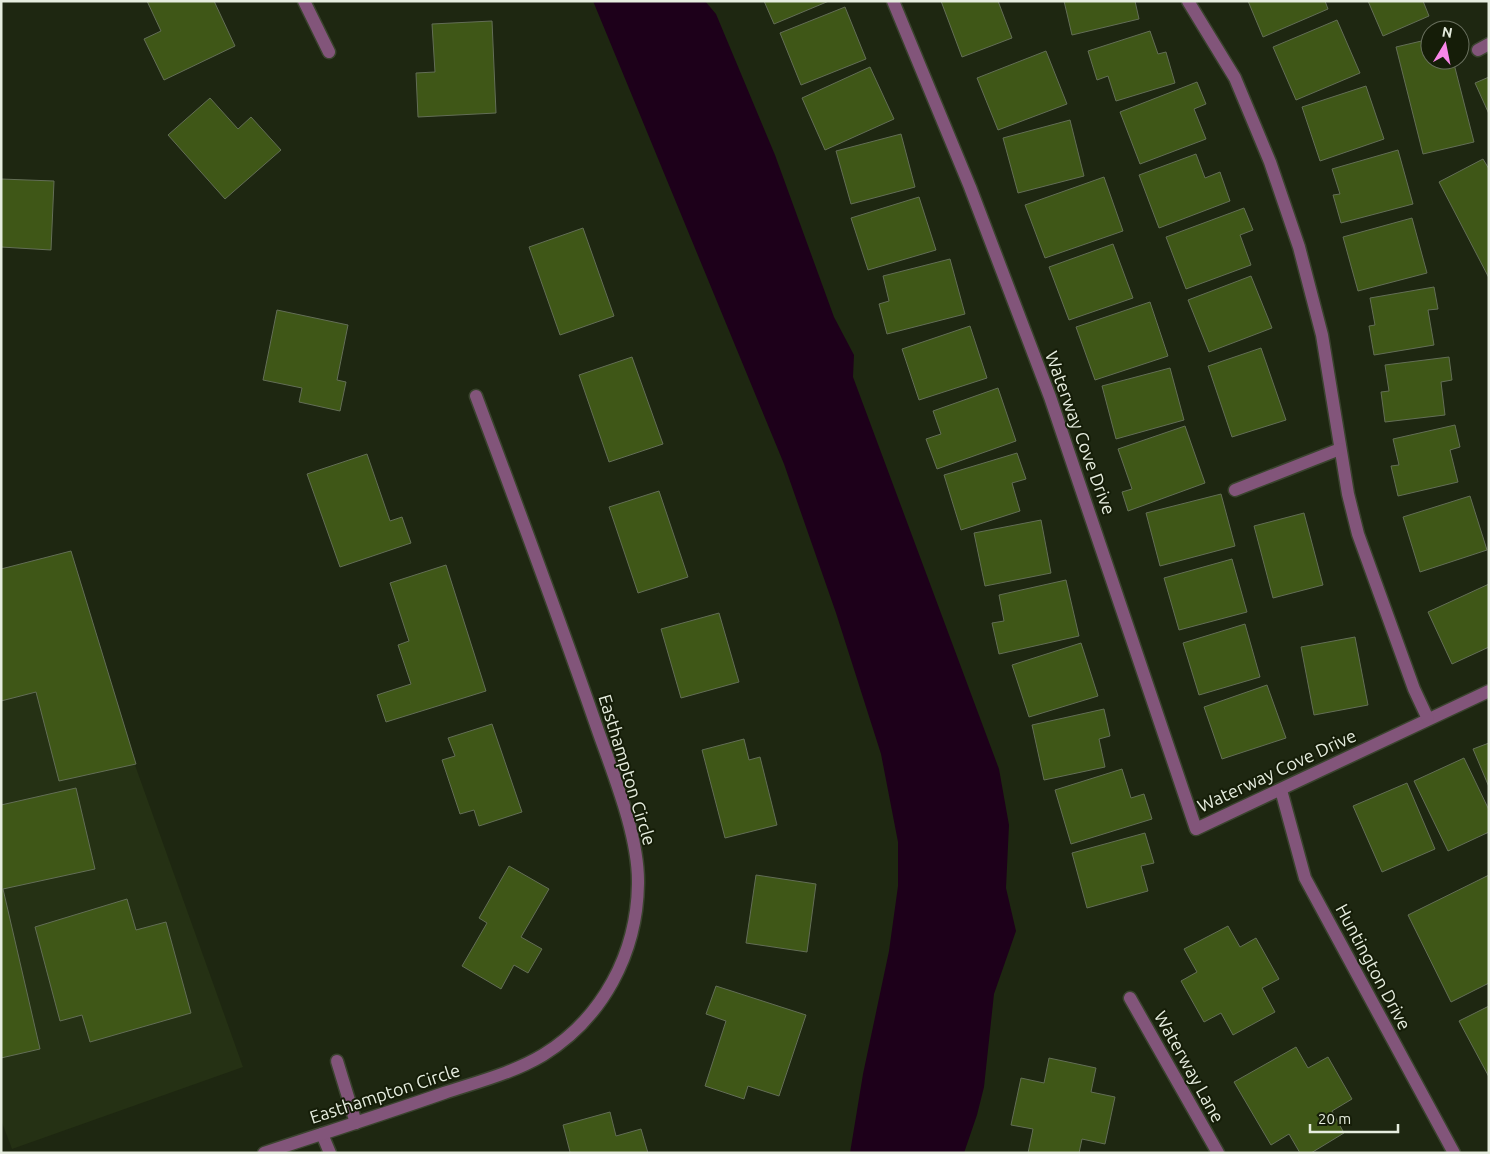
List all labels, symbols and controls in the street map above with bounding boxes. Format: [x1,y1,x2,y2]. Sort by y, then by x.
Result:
north arrow [1420,20,1470,70]
text: N [1441,23,1454,41]
street label: Waterway Cove Drive [1042,348,1120,517]
street label: Easthampton Circle [595,692,660,848]
street label: Waterway Cove Drive [1194,725,1359,816]
street label: Huntington Drive [1332,900,1416,1033]
street label: Waterway Lane [1151,1007,1229,1126]
street label: Easthampton Circle [307,1059,462,1127]
scale bar [1310,1102,1398,1134]
text: 20 m [1318,1110,1351,1127]

